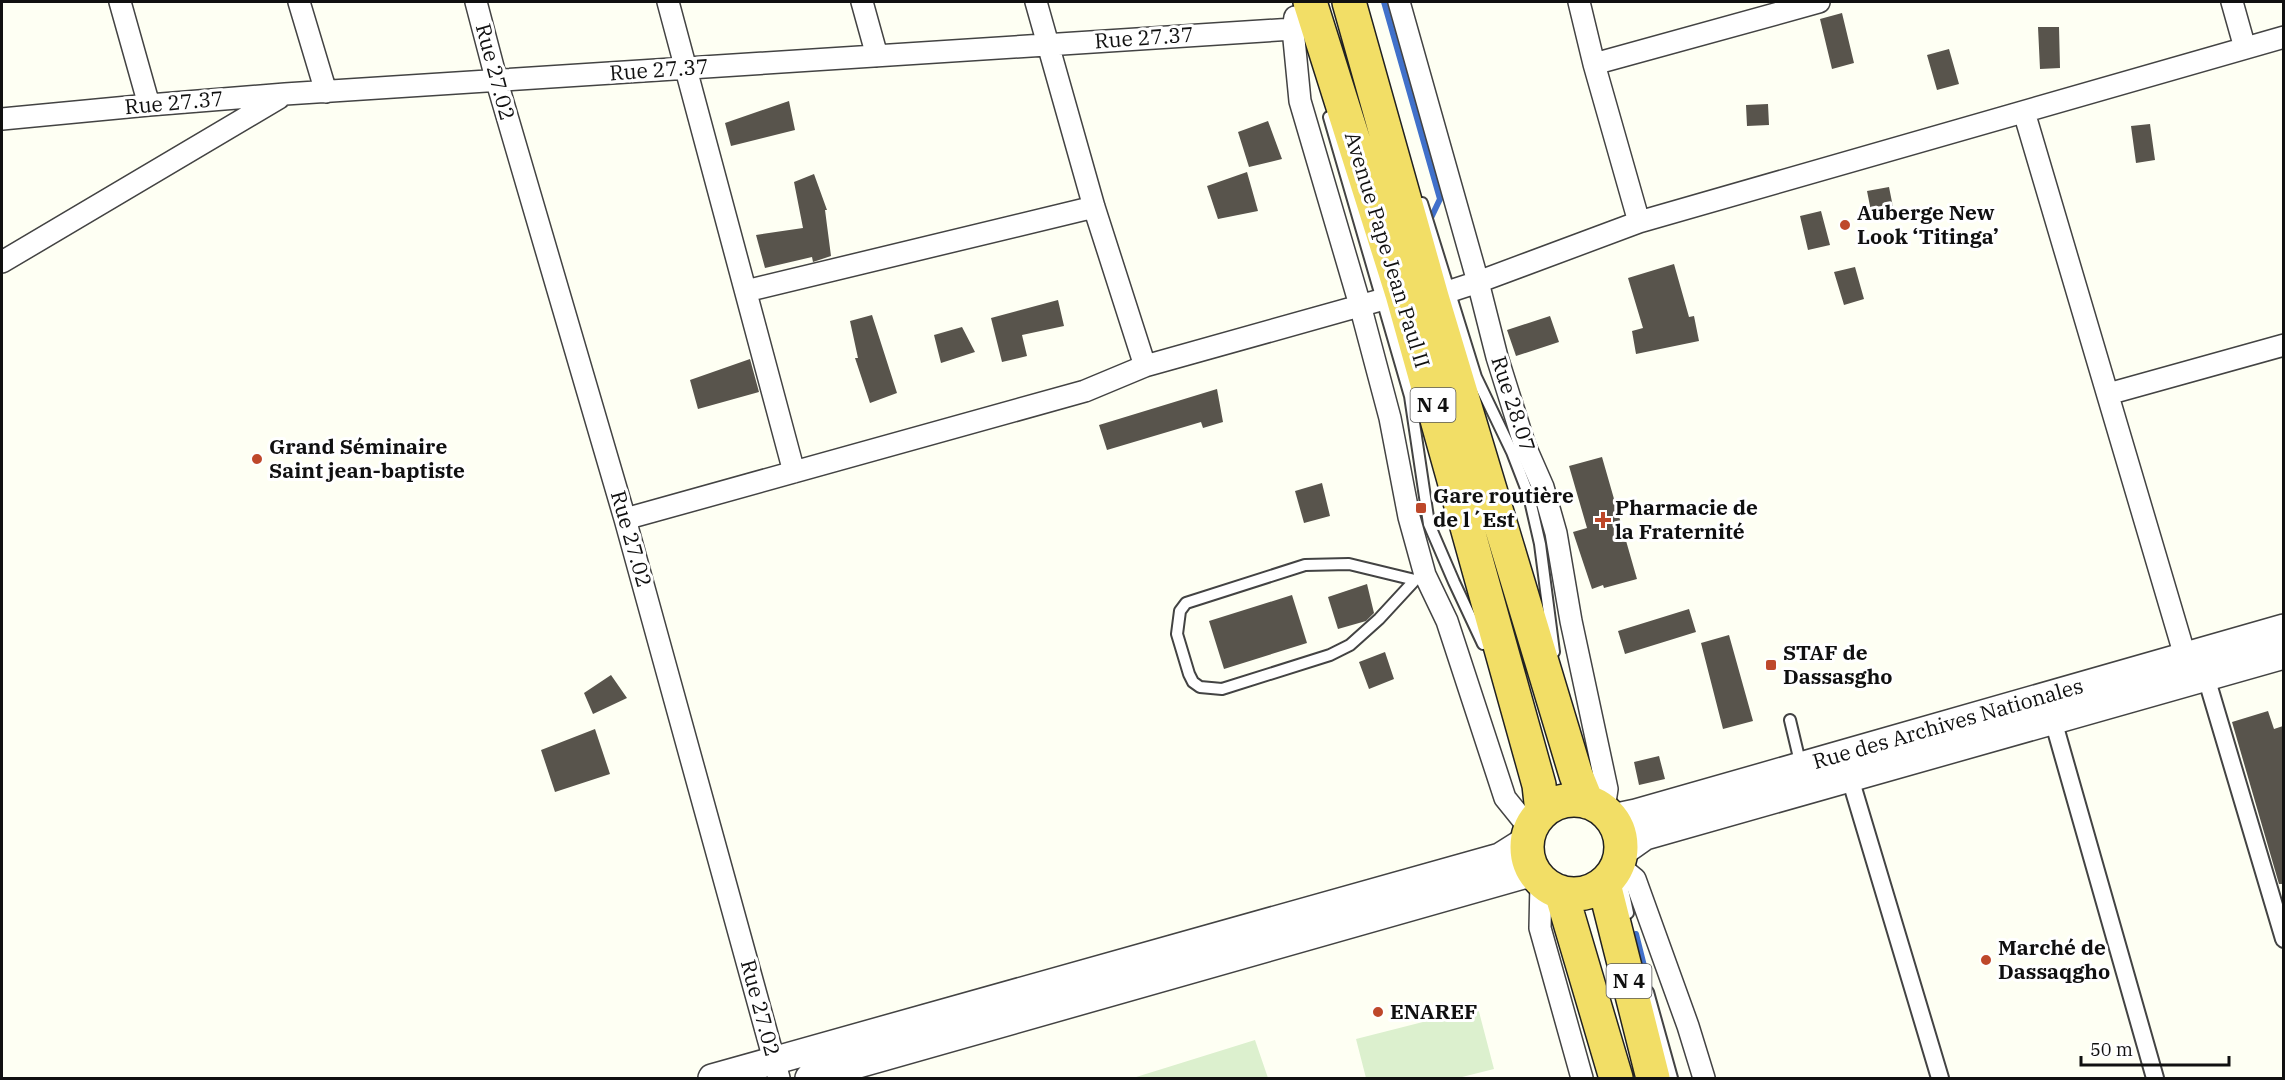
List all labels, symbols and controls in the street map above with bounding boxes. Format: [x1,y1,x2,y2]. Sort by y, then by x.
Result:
street label: Rue 27.02 [470,20,522,123]
street label: Rue 27.37 [1093,20,1194,54]
street label: Rue 27.37 [608,52,709,86]
street label: Rue 27.37 [123,84,225,120]
street label: Avenue Pape Jean Paul II [1339,128,1437,371]
place label: Auberge New Look ‘Titinga’ [1857,198,1999,250]
marker: Auberge New Look ‘Titinga’ [1838,218,1852,232]
street label: Rue 28.07 [1485,352,1543,455]
road number: N 4 [1410,388,1456,422]
place label: Grand Séminaire Saint jean-baptiste [269,432,465,484]
marker: Grand Séminaire Saint jean-baptiste [250,452,264,466]
place label: Gare routière de l´Est [1433,481,1574,533]
street label: Rue 27.02 [605,487,659,590]
place label: Pharmacie de la Fraternité [1615,493,1758,545]
marker: Gare routière de l´Est [1414,501,1428,515]
marker: Pharmacie de la Fraternité [1596,513,1610,527]
place label: STAF de Dassasgho [1783,638,1893,690]
marker: STAF de Dassasgho [1764,658,1778,672]
street label: Rue des Archives Nationales [1809,671,2086,775]
place label: Marché de Dassaqgho [1998,933,2110,985]
marker: Marché de Dassaqgho [1979,953,1993,967]
street label: Rue 27.02 [735,956,787,1059]
road number: N 4 [1606,964,1652,998]
place label: ENAREF [1390,997,1477,1025]
marker: ENAREF [1371,1005,1385,1019]
scale bar [2081,1029,2230,1067]
text: 50 m [2090,1038,2133,1061]

